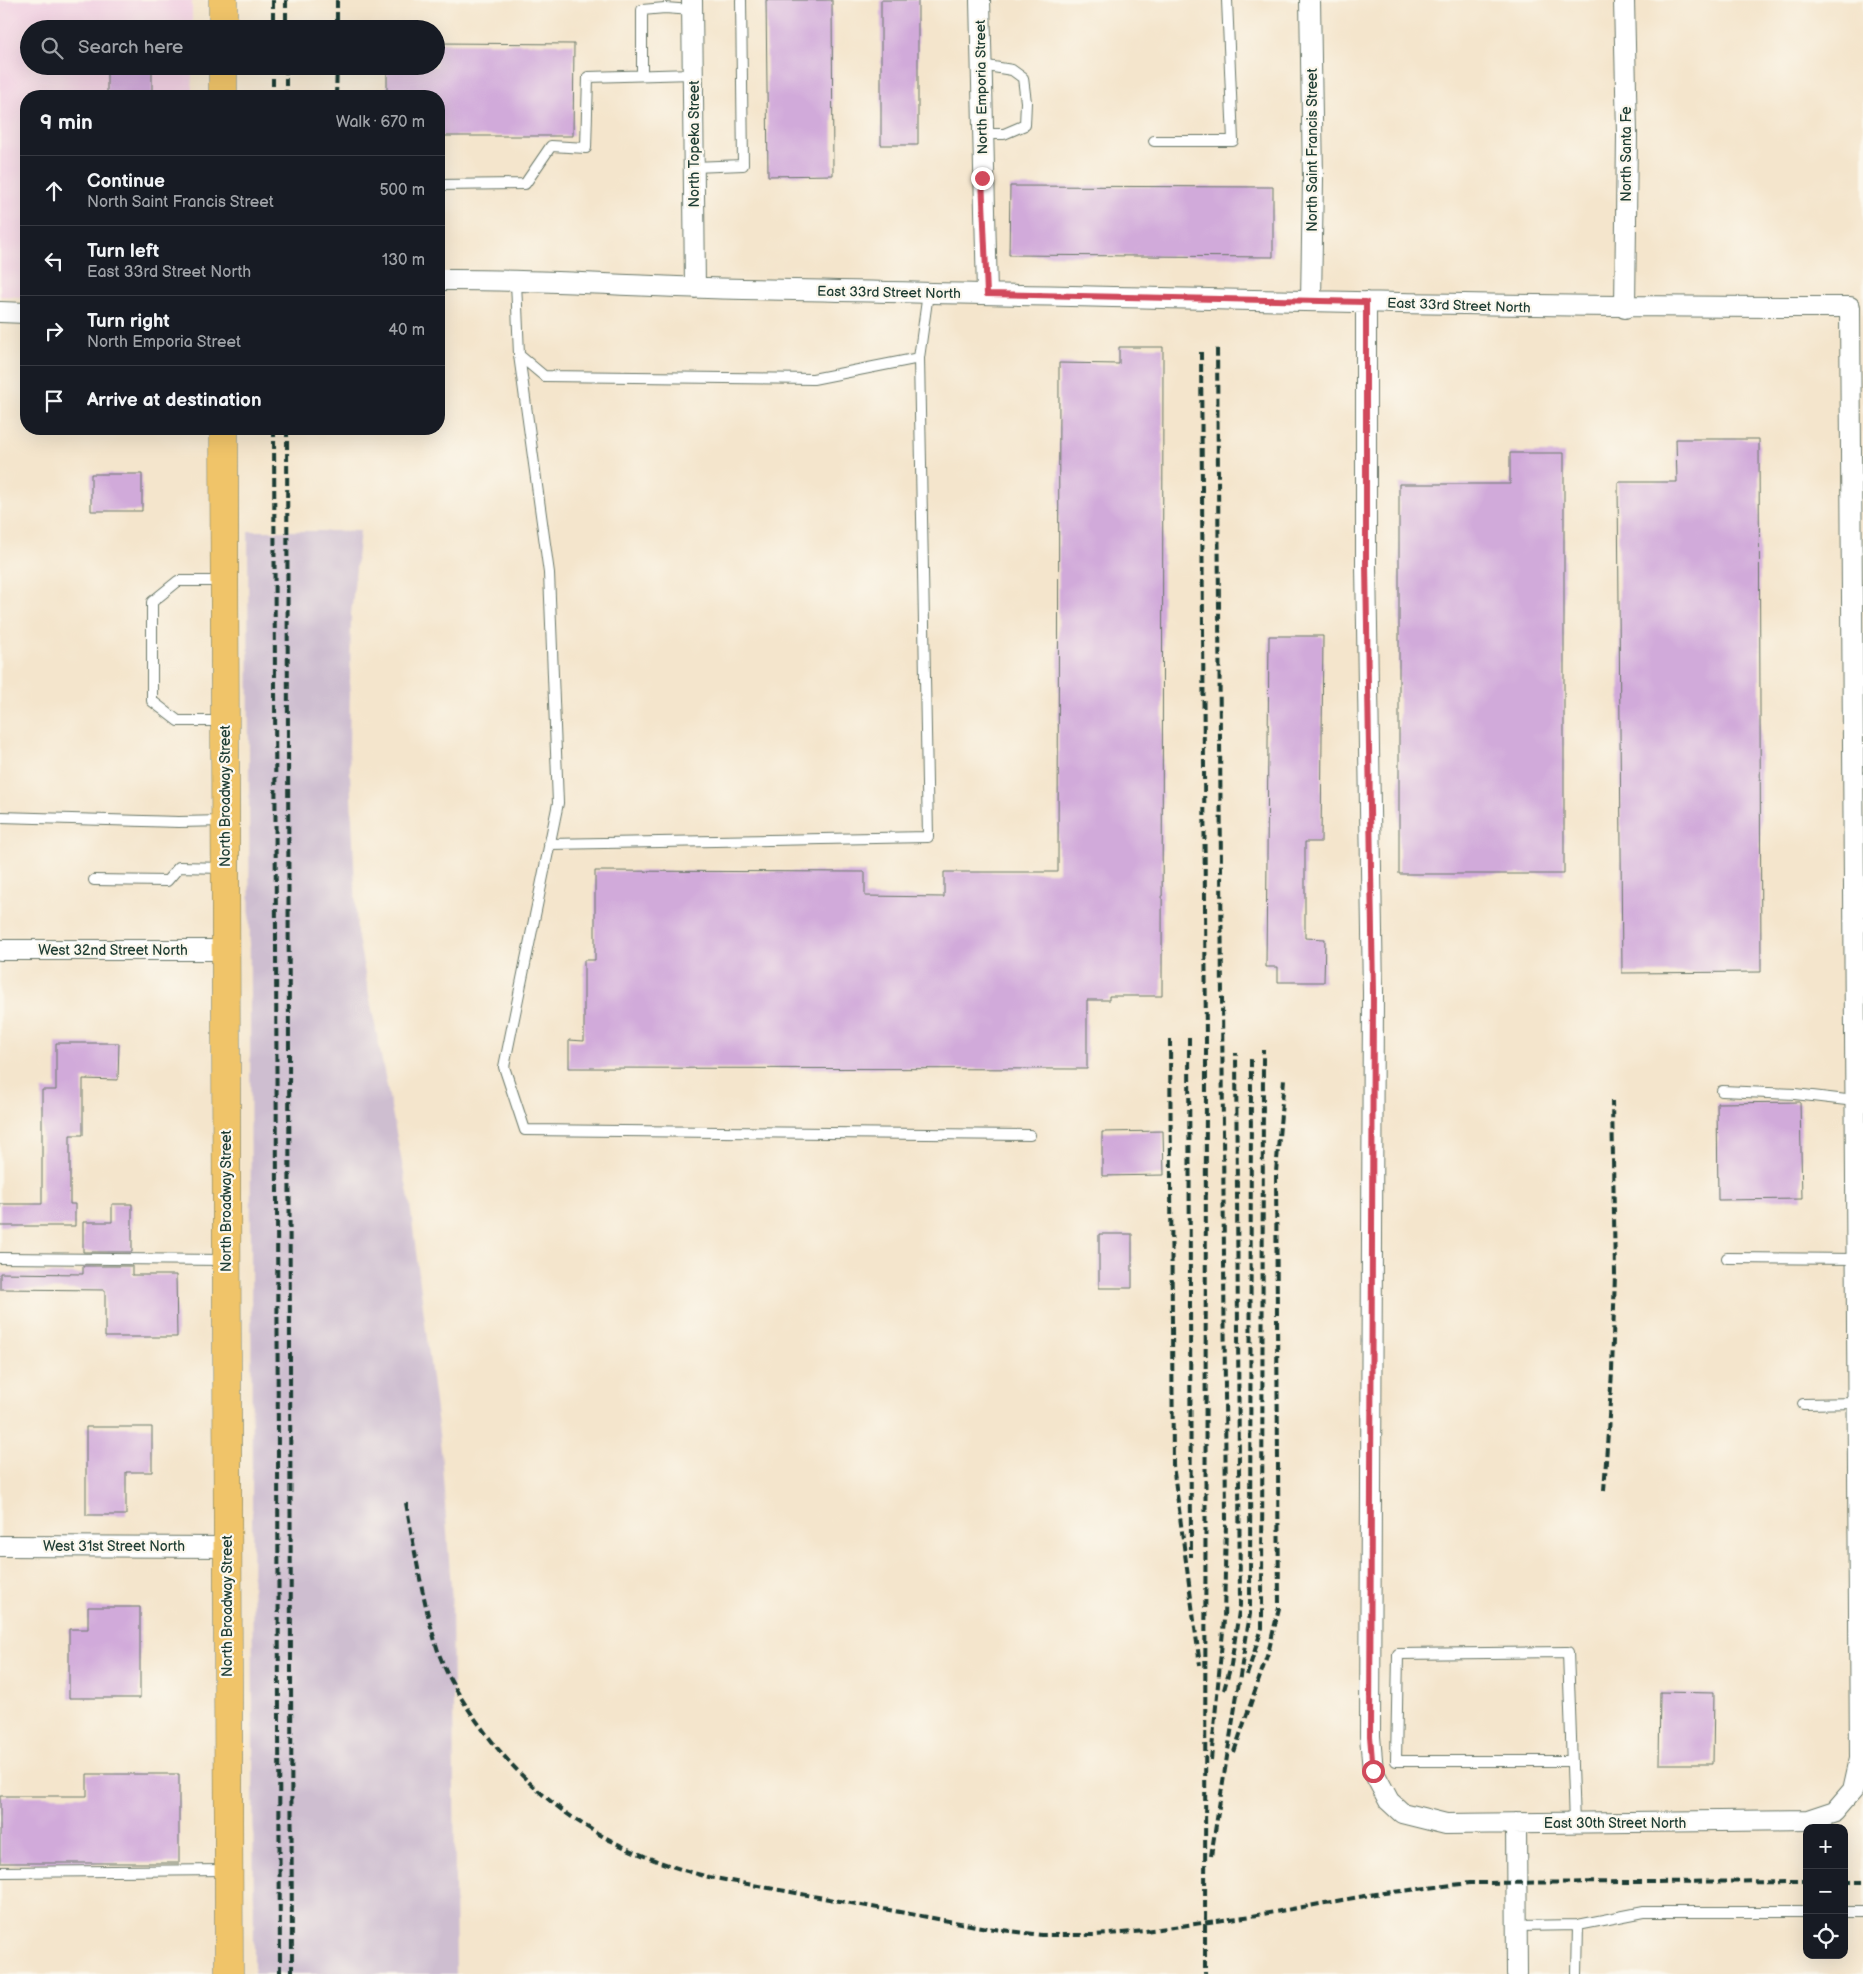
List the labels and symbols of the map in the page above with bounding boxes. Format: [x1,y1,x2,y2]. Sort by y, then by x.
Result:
street label: North Emporia Street [972,19,991,154]
street label: North Saint Francis Street [1304,68,1321,232]
street label: North Topeka Street [686,80,703,207]
street label: North Santa Fe [1618,106,1635,202]
route end [971,167,994,190]
street label: East 33rd Street North [817,283,961,302]
street label: East 33rd Street North [1387,294,1531,317]
street label: North Broadway Street [217,724,234,867]
street label: West 32nd Street North [38,942,188,959]
street label: North Broadway Street [218,1129,235,1272]
street label: North Broadway Street [219,1534,236,1677]
street label: West 31st Street North [43,1538,185,1555]
route start [1362,1760,1385,1783]
street label: East 30th Street North [1544,1815,1686,1832]

